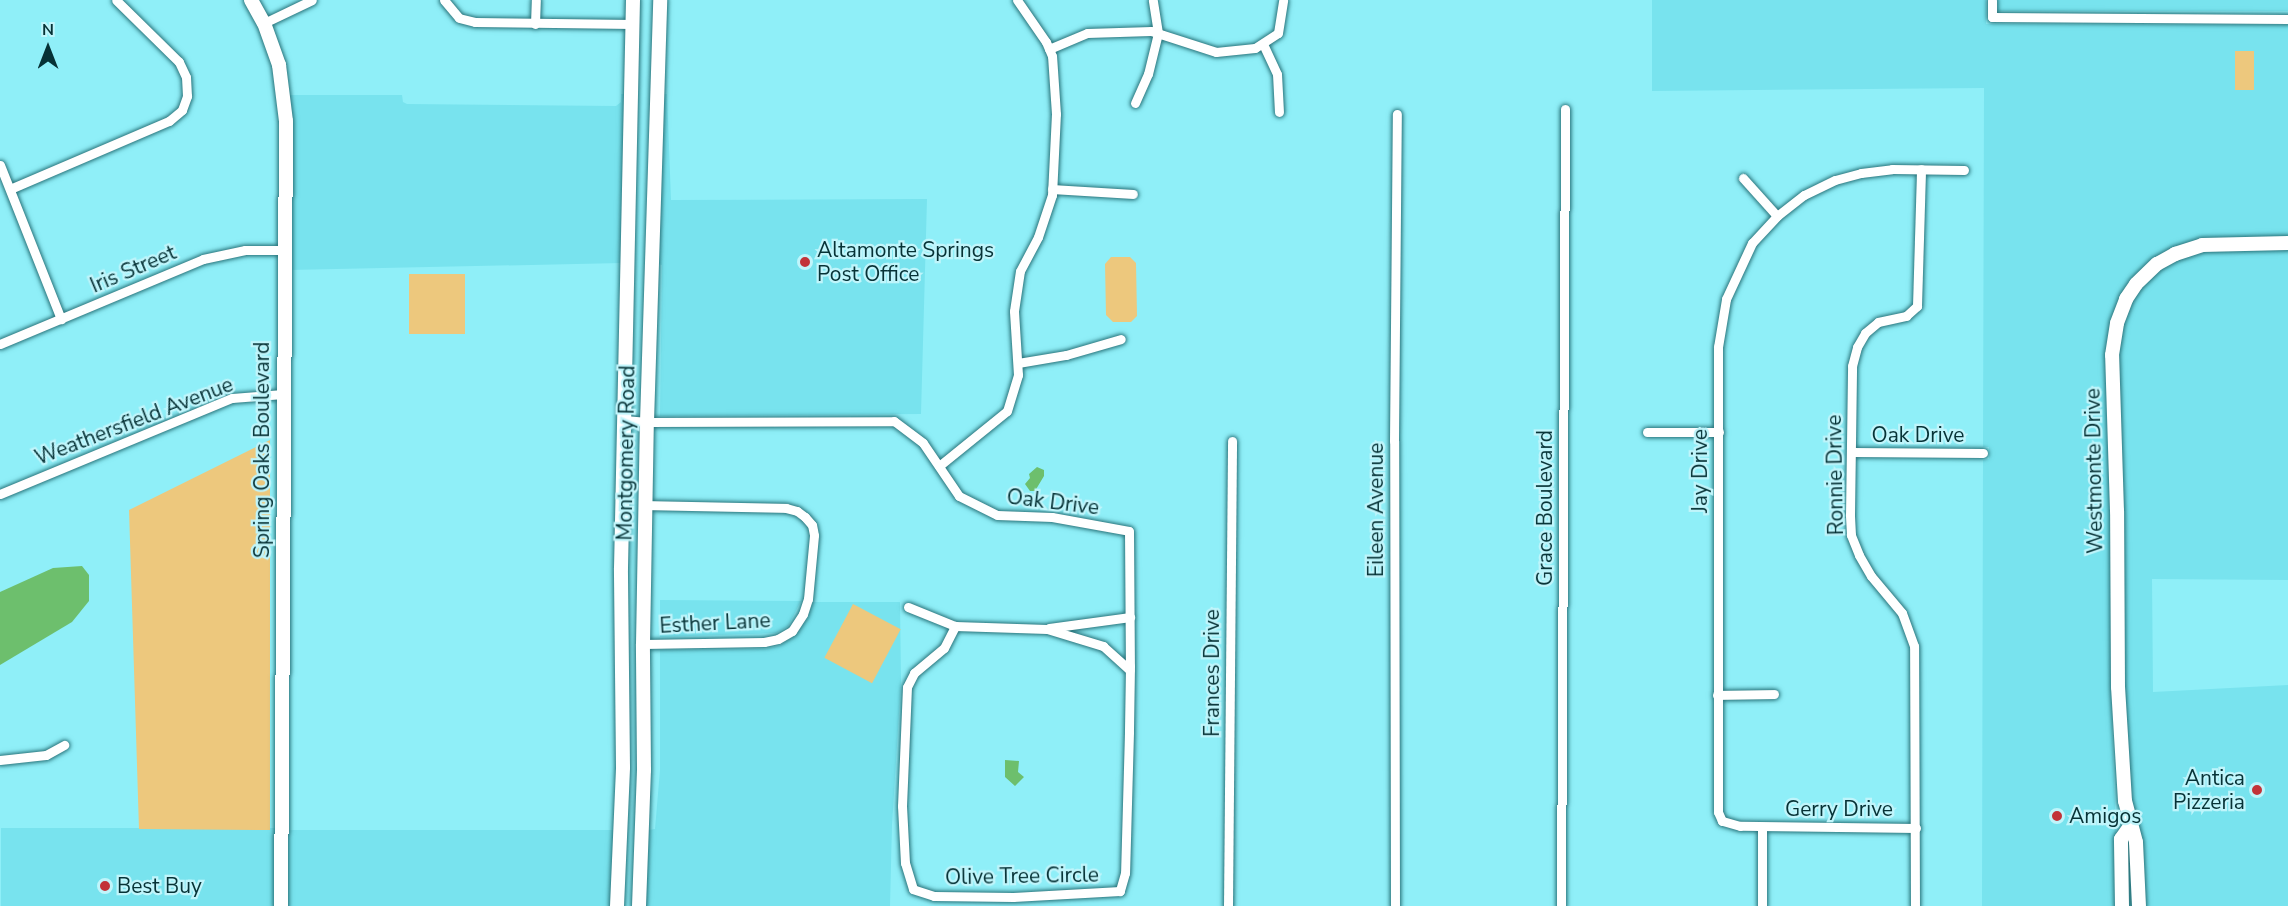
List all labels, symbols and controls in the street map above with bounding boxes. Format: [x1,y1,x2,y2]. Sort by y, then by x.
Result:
north arrow [18,18,78,78]
text: N [42,19,54,41]
place label: Altamonte Springs Post Office [817,237,994,287]
street label: Iris Street [86,240,180,298]
marker: Altamonte Springs Post Office [798,255,812,269]
street label: Spring Oaks Boulevard [249,342,275,558]
street label: Montgomery Road [612,365,640,541]
street label: Weathersfield Avenue [31,372,237,470]
street label: Westmonte Drive [2080,388,2108,554]
street label: Ronnie Drive [1821,414,1849,536]
street label: Oak Drive [1872,422,1964,448]
street label: Jay Drive [1687,429,1713,513]
street label: Grace Boulevard [1532,430,1558,586]
street label: Eileen Avenue [1363,443,1389,577]
street label: Oak Drive [1005,484,1101,520]
street label: Esther Lane [659,608,771,638]
street label: Frances Drive [1199,609,1225,737]
place label: Antica Pizzeria [2173,765,2245,815]
marker: Antica Pizzeria [2250,783,2264,797]
street label: Gerry Drive [1785,796,1893,822]
place label: Amigos [2069,803,2141,829]
marker: Amigos [2050,809,2064,823]
street label: Olive Tree Circle [945,862,1099,890]
place label: Best Buy [117,873,202,899]
marker: Best Buy [98,879,112,893]

